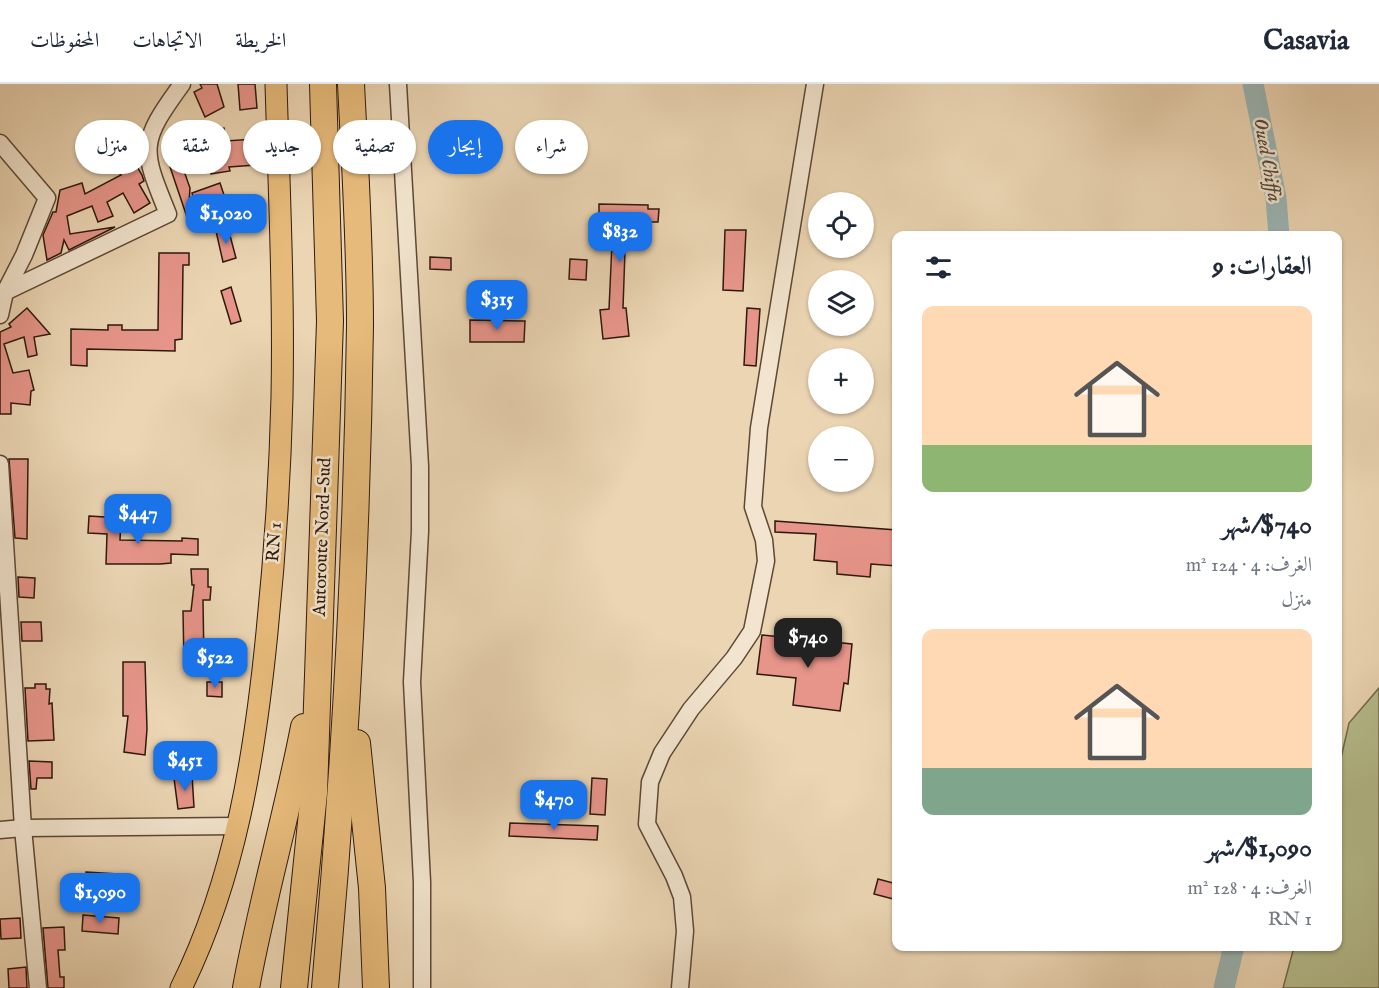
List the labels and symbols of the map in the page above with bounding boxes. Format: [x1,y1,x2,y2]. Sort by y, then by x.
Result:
water label: Oued Chiffa [1247,116,1287,204]
pin: $1,020 [177,194,275,245]
pin: $832 [584,212,656,263]
pin: $315 [461,280,533,331]
street label: Autoroute Nord-Sud [309,457,337,618]
pin: $447 [102,494,174,545]
street label: RN 1 [262,521,288,563]
pin: $740 [772,618,844,669]
pin: $522 [179,638,251,689]
pin: $451 [149,741,221,792]
pin: $470 [518,780,590,831]
pin: $1,090 [51,873,149,924]

